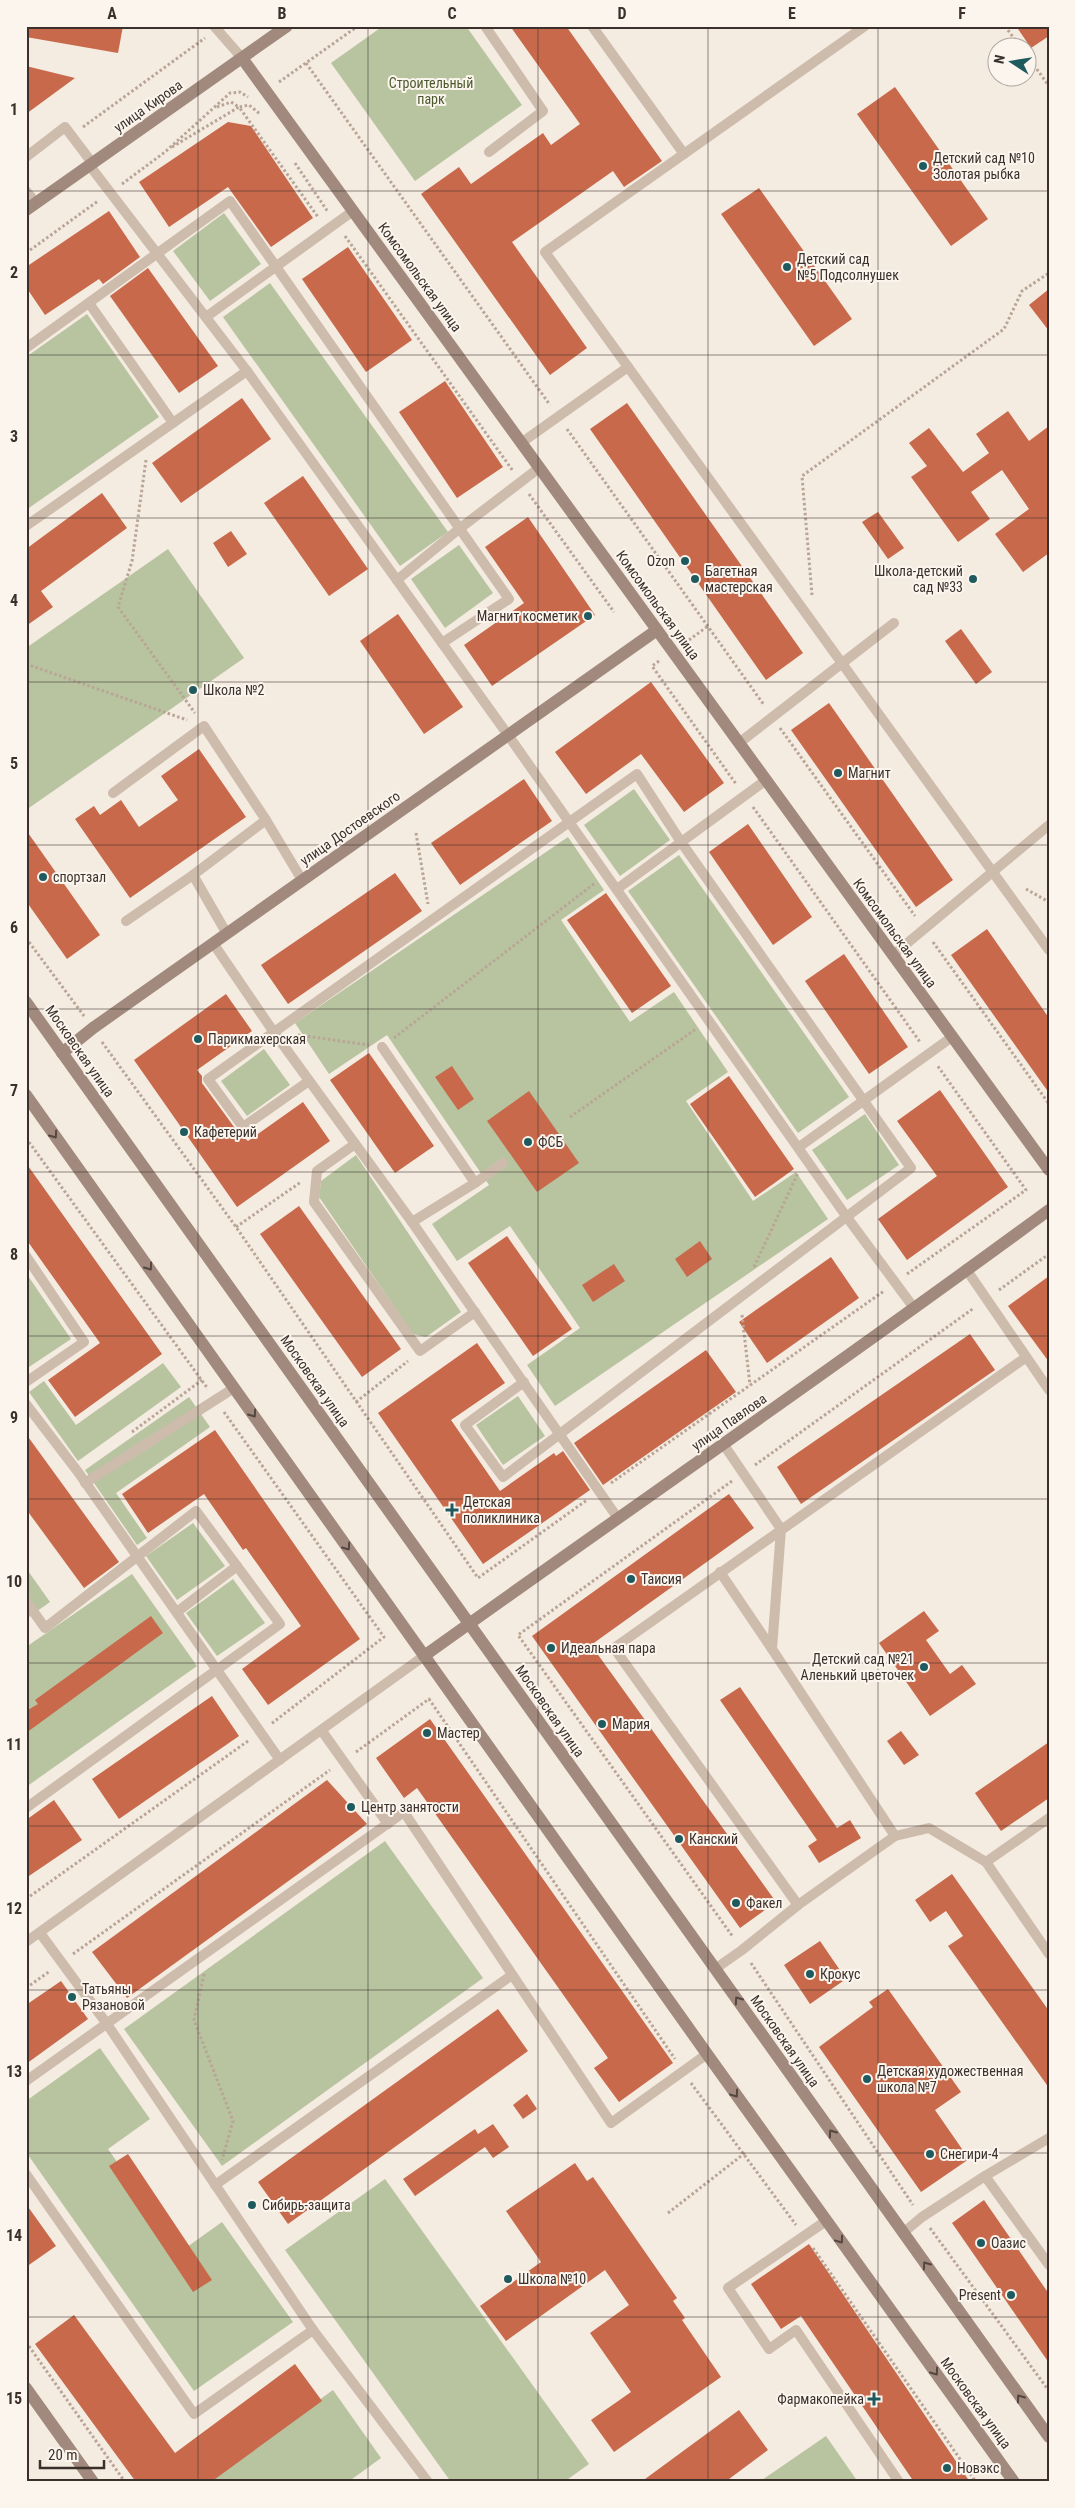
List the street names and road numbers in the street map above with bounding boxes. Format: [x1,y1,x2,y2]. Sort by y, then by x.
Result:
street label: улица Кирова [111,77,185,135]
street label: Комсомольская улица [375,219,465,335]
street label: Комсомольская улица [613,547,703,663]
street label: улица Достоевского [297,788,403,868]
street label: Комсомольская улица [850,875,940,991]
street label: Московская улица [42,1002,118,1100]
street label: Московская улица [277,1332,353,1430]
street label: улица Павлова [689,1390,769,1454]
street label: Московская улица [512,1662,588,1760]
street label: Московская улица [747,1992,823,2090]
street label: Московская улица [938,2354,1014,2452]

